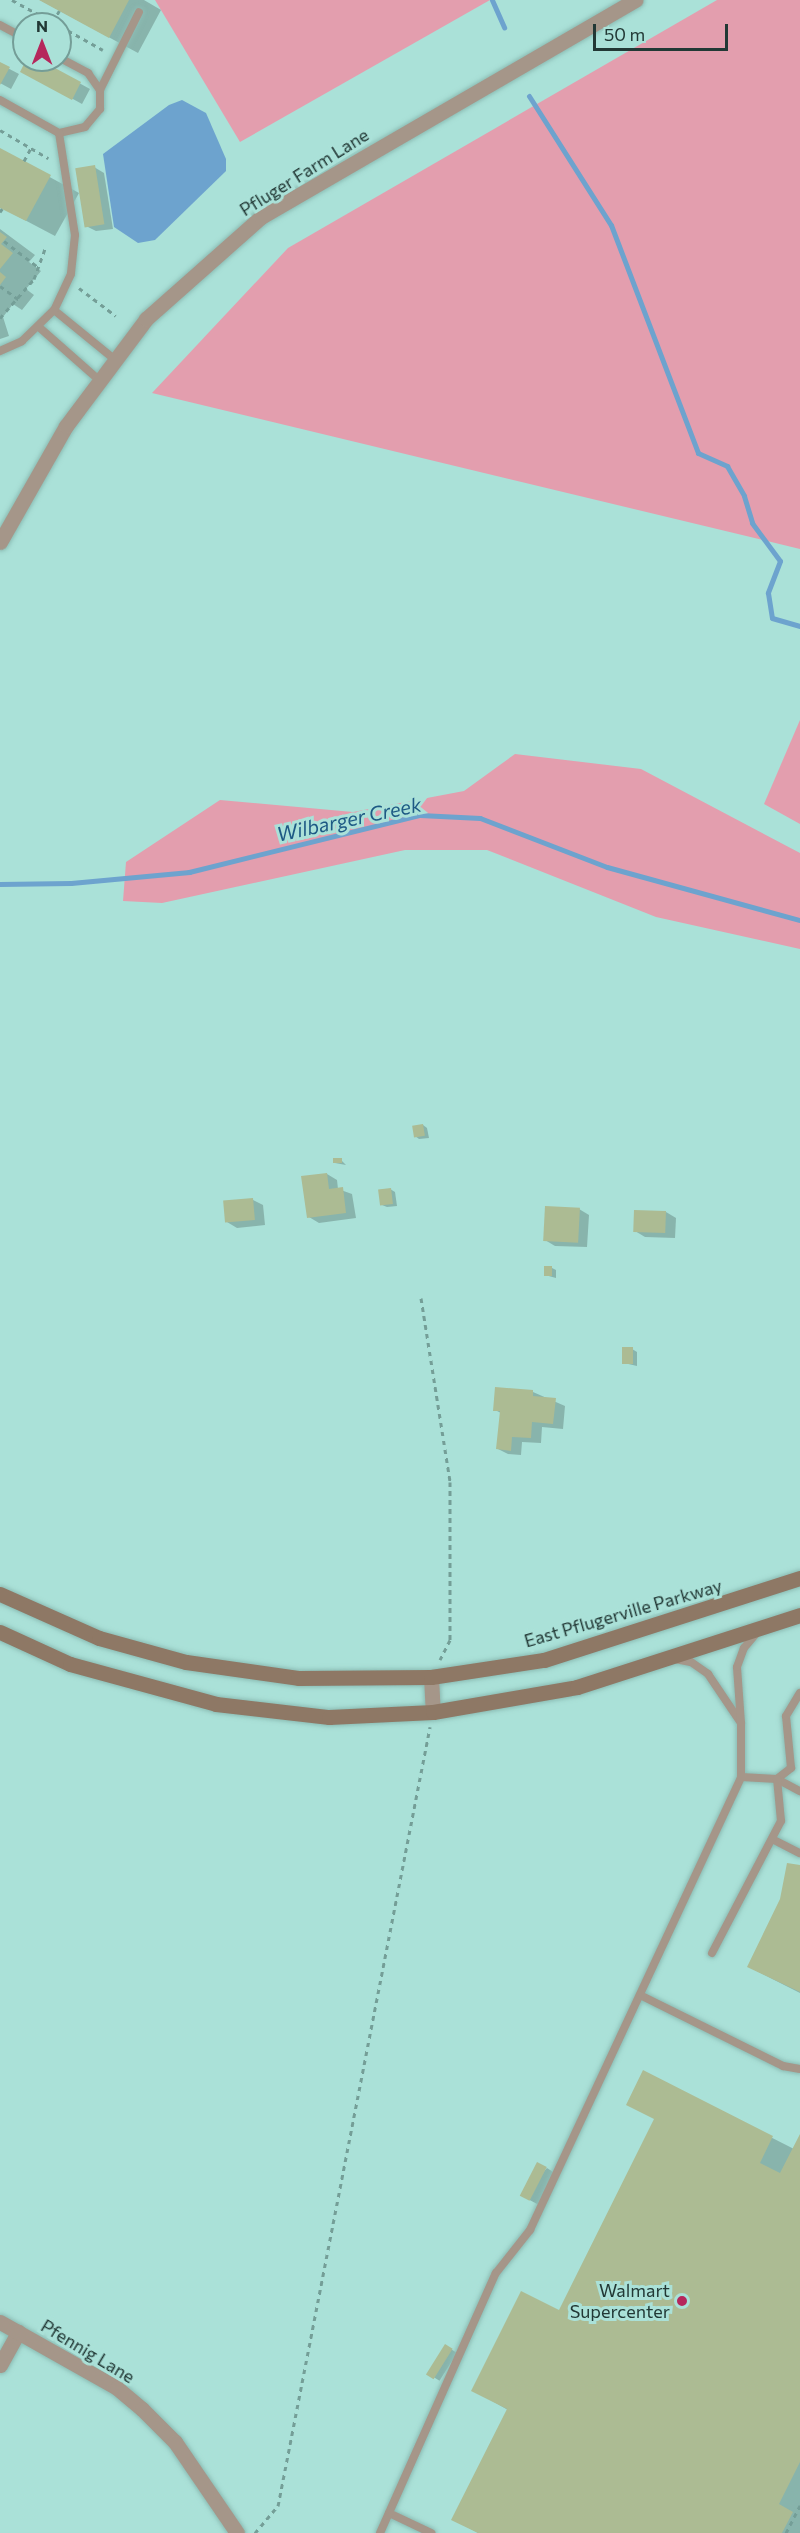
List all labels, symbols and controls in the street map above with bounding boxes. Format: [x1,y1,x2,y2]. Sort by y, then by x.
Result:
north arrow [12,12,72,72]
scale bar [596,12,731,50]
text: N [36,16,48,35]
text: 50 m [604,23,645,45]
street label: Pfluger Farm Lane [236,124,372,220]
water label: Wilbarger Creek [275,792,423,846]
street label: East Pflugerville Parkway [522,1574,724,1652]
place label: Walmart Supercenter [570,2280,670,2322]
marker: Walmart Supercenter [675,2294,689,2308]
street label: Pfennig Lane [37,2315,139,2387]

